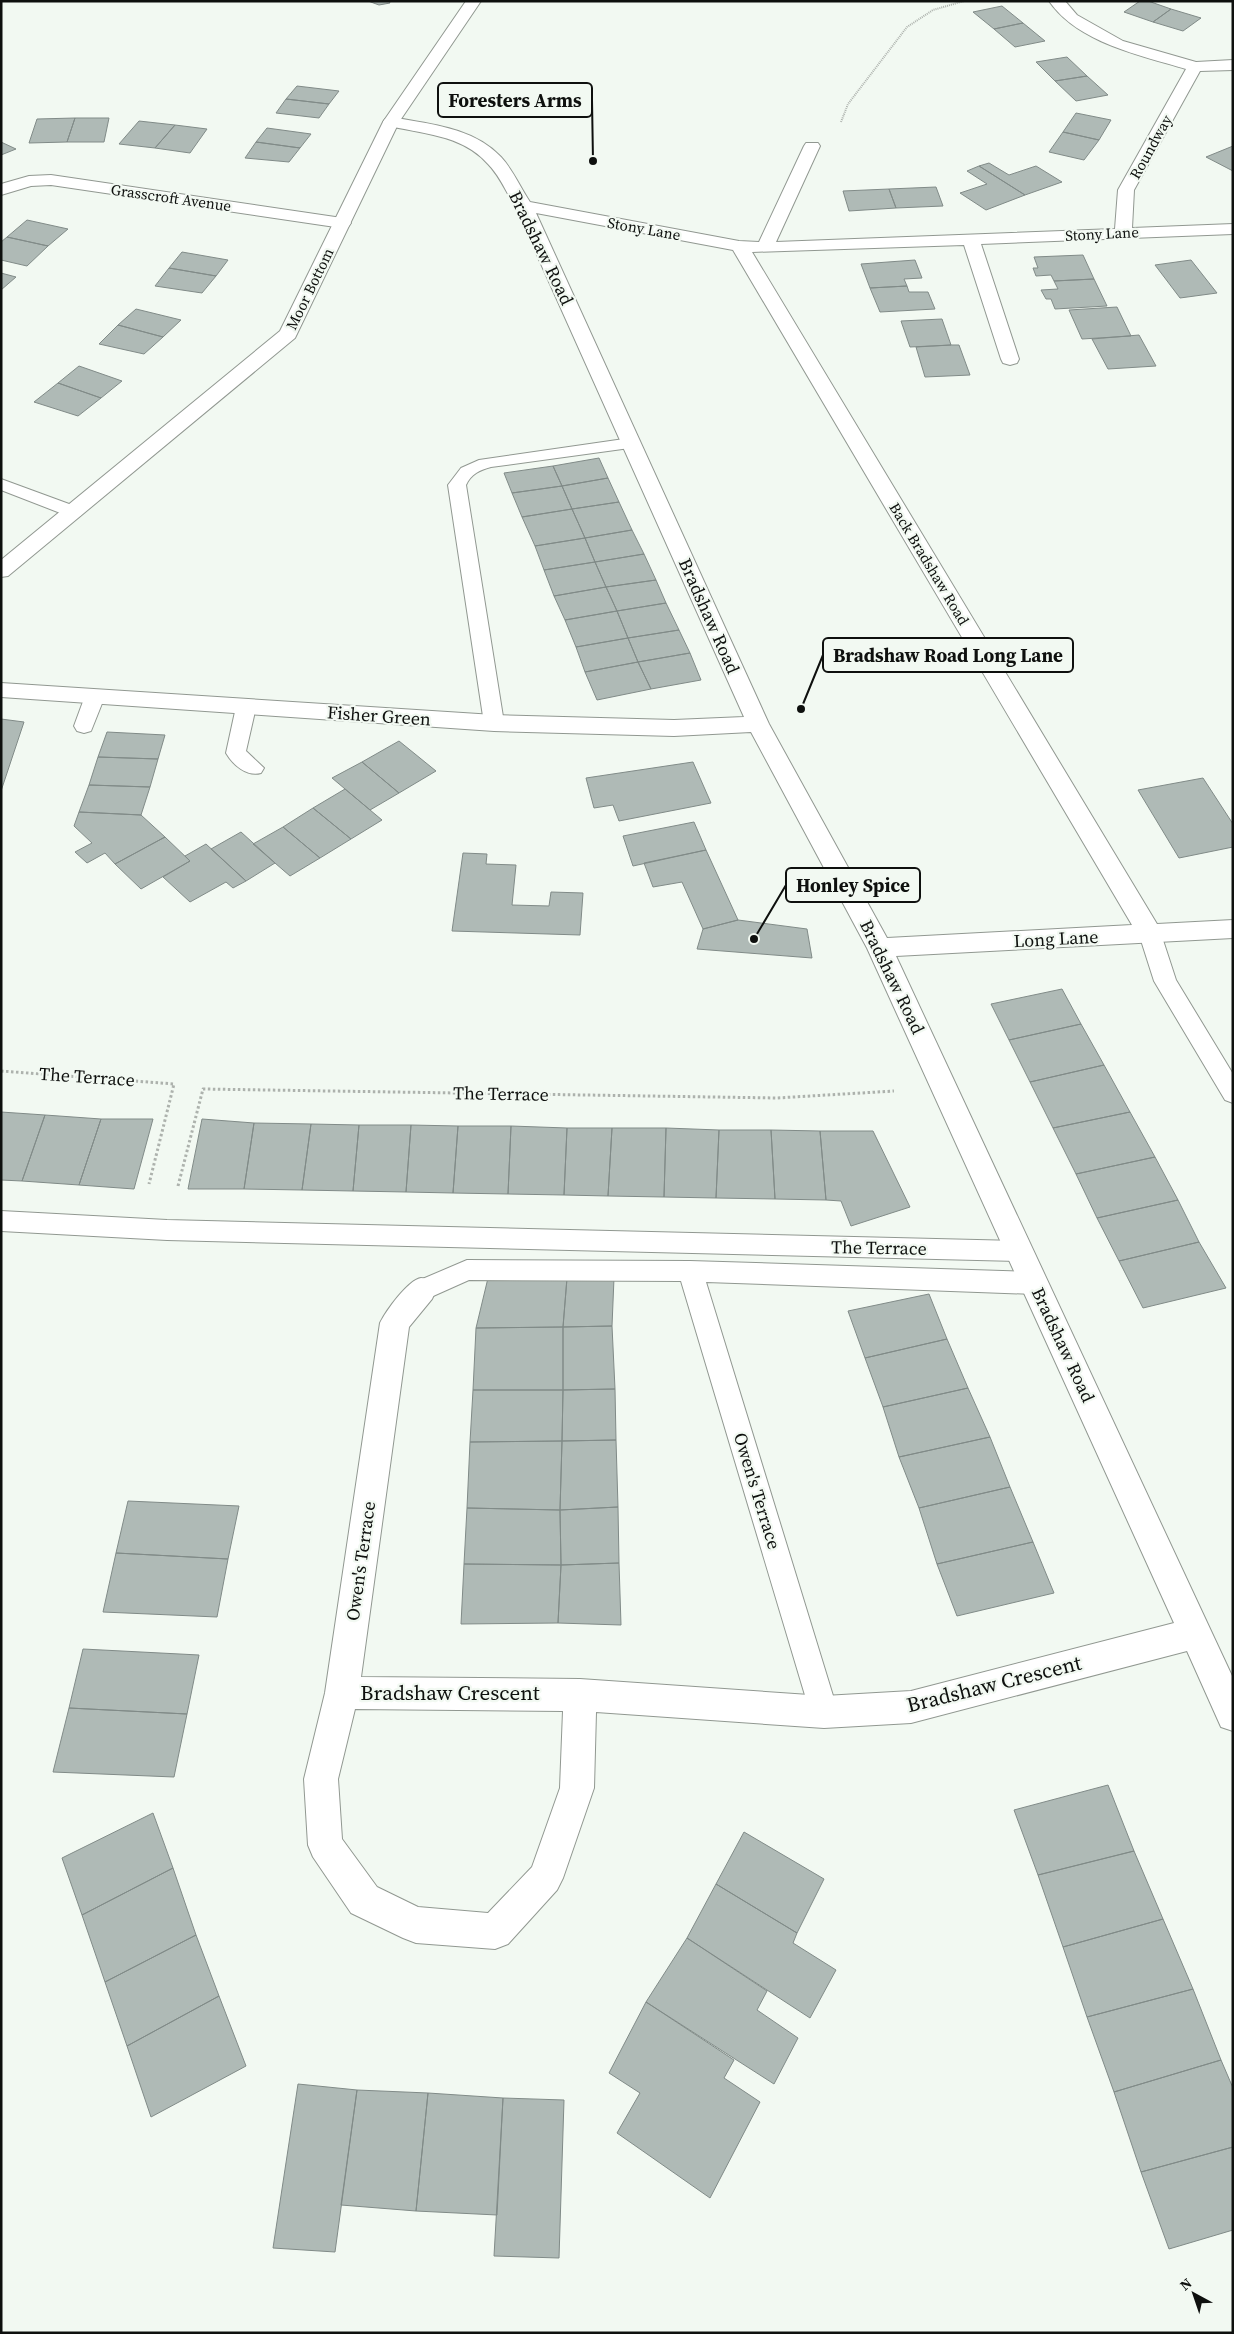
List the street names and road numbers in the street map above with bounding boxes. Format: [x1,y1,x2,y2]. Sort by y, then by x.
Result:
street label: Roundway [1124,111,1177,183]
street label: Grasscroft Avenue [110,179,233,216]
street label: Bradshaw Road [503,187,580,309]
street label: Stony Lane [606,212,683,245]
street label: Stony Lane [1065,221,1140,246]
street label: Moor Bottom [281,244,339,333]
street label: Back Bradshaw Road [885,499,975,629]
street label: Bradshaw Road [673,554,746,678]
street label: Fisher Green [326,699,432,732]
street label: Bradshaw Road [854,916,931,1038]
street label: Long Lane [1013,924,1099,953]
street label: The Terrace [38,1061,136,1092]
street label: The Terrace [453,1080,549,1107]
street label: The Terrace [831,1234,927,1261]
street label: Bradshaw Road [1026,1283,1101,1406]
street label: Owen's Terrace [728,1430,787,1552]
street label: Owen's Terrace [340,1499,381,1622]
street label: Bradshaw Crescent [903,1648,1085,1719]
street label: Bradshaw Crescent [360,1678,540,1707]

